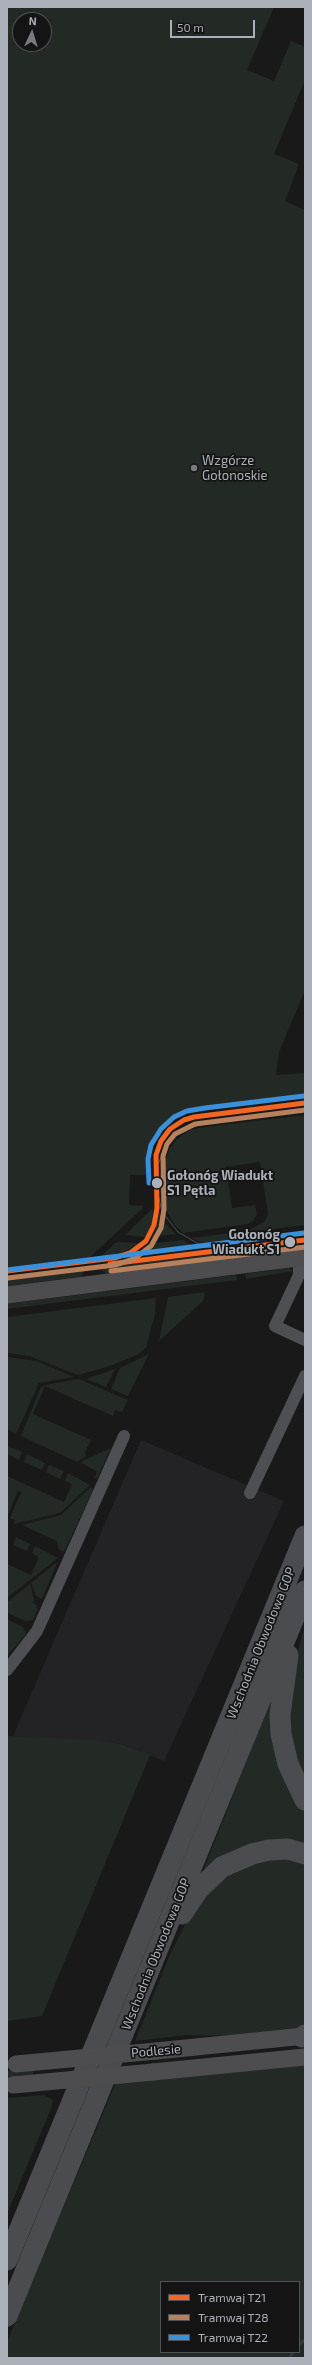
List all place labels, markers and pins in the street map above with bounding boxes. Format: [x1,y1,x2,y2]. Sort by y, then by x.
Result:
place label: Wzgórze Gołonoskie [202,453,268,484]
marker: Wzgórze Gołonoskie [189,463,199,473]
place label: Gołonóg Wiadukt S1 Pętla [167,1168,273,1199]
marker: Gołonóg Wiadukt S1 Pętla [150,1176,164,1190]
place label: Gołonóg Wiadukt S1 [212,1227,280,1258]
marker: Gołonóg Wiadukt S1 [283,1235,297,1249]

